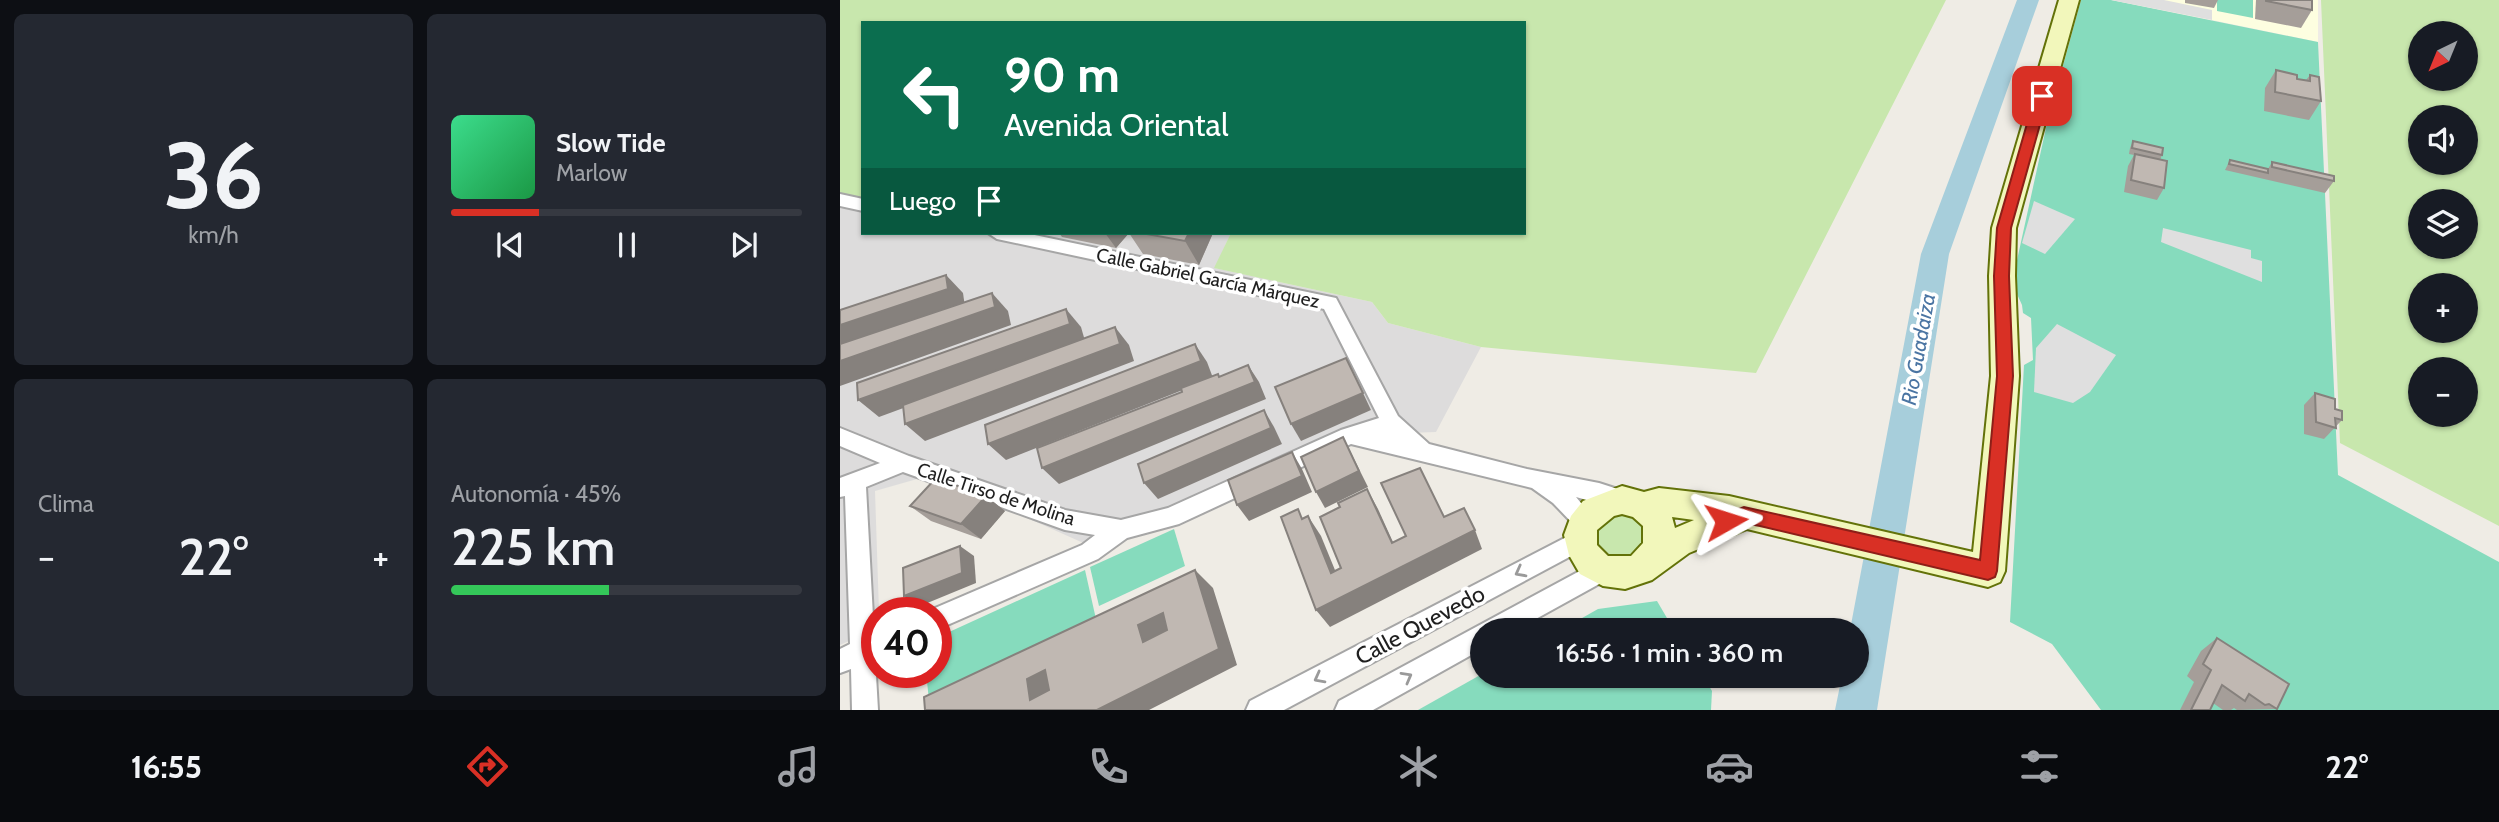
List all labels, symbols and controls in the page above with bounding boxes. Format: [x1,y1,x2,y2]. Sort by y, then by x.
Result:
north arrow [2408,21,2478,91]
map controls [2408,21,2478,427]
text: 90 m [1004,45,1120,104]
icon: left [889,49,980,140]
pin [2012,66,2072,126]
icon: arrive [2023,77,2061,115]
text: Avenida Oriental [1004,105,1228,144]
button: sound [2408,105,2478,175]
text: 36 [163,120,264,231]
text: Slow Tide [556,127,666,159]
text: Marlow [556,159,627,187]
icon: arrive [970,182,1008,220]
text: Luego [889,185,956,217]
button: layers [2408,189,2478,259]
text: km/h [188,221,239,249]
icon: previous [491,226,529,264]
icon: pause [608,226,646,264]
icon: next [725,226,763,264]
street label: Calle Gabriel García Márquez [1094,243,1322,313]
button: + [2408,273,2478,343]
water label: Rio Guadaiza [1896,291,1940,407]
button: − [2408,357,2478,427]
street label: Calle Tirso de Molina [914,458,1078,530]
text: Autonomía · 45% [451,480,621,508]
position arrow [1689,484,1763,558]
text: Clima [38,490,94,518]
text: 225 km [451,515,615,578]
text: 22° [179,525,248,588]
text: − [38,533,55,580]
text: + [372,533,389,580]
one-way arrow [1515,564,1527,578]
street label: Calle Quevedo [1351,579,1489,671]
speed limit sign: 40 [861,597,952,688]
text: 16:56 · 1 min · 360 m [1556,637,1783,669]
one-way arrow [1314,670,1326,684]
one-way arrow [1400,672,1413,685]
icon: directions [463,742,512,791]
icon: music [774,742,823,791]
icon: phone [1084,742,1133,791]
icon: climate [1394,742,1443,791]
icon: car [1705,742,1754,791]
icon: filters [2015,742,2064,791]
text: 16:55 [131,747,202,786]
text: 22° [2325,747,2368,786]

